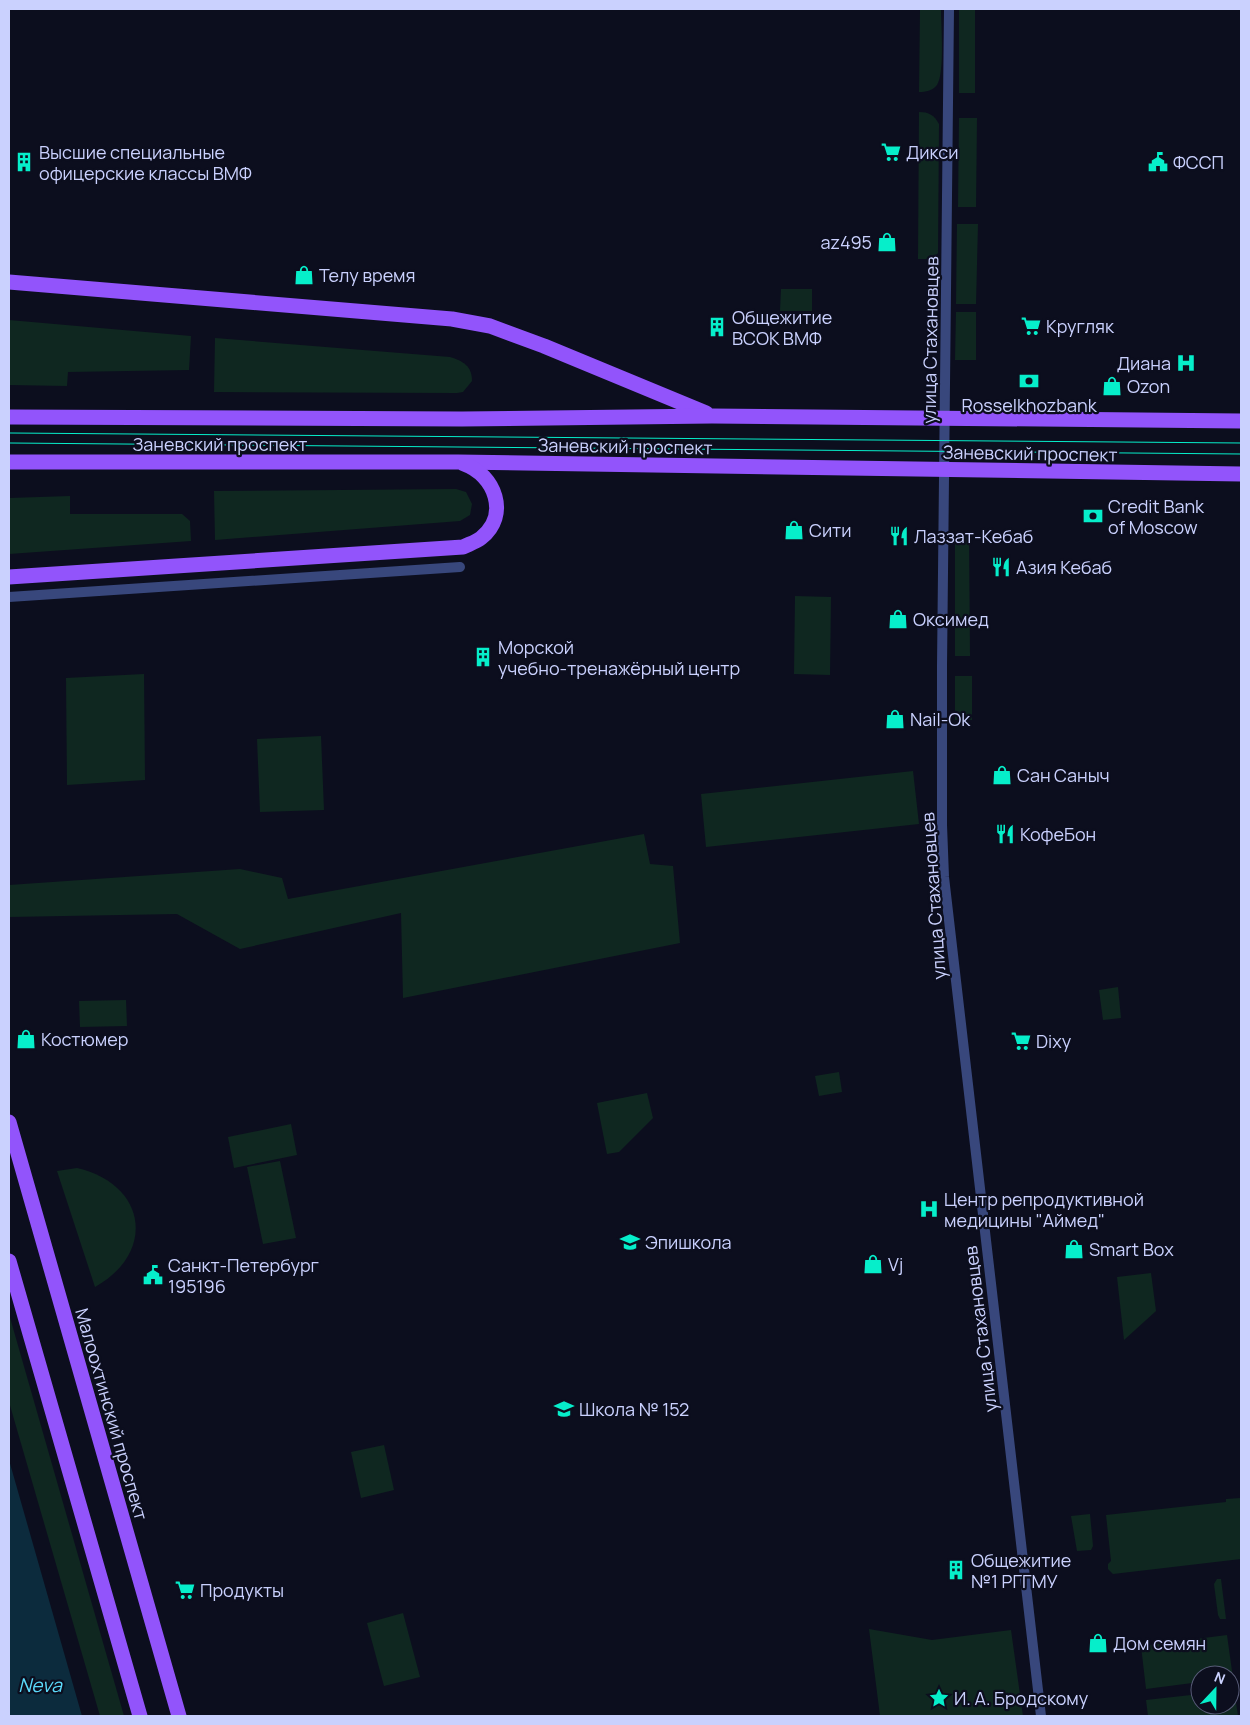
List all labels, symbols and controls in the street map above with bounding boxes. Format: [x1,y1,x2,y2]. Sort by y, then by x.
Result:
place label: Высшие специальные офицерские классы ВМФ [39,140,252,185]
place label: Дикси [906,140,958,164]
supermarket icon: Дикси [880,141,902,163]
place label: ФССП [1173,150,1224,174]
building icon: Высшие специальные офицерские классы ВМФ [13,151,35,173]
public building icon: ФССП [1147,151,1169,173]
place label: az495 [820,230,872,254]
shop icon: az495 [876,231,898,253]
street label: улица Стахановцев [917,256,943,424]
place label: Телу время [319,263,415,287]
shop icon: Телу время [293,264,315,286]
place label: Общежитие ВСОК ВМФ [732,305,832,350]
place label: Кругляк [1046,314,1115,338]
supermarket icon: Кругляк [1020,315,1042,337]
building icon: Общежитие ВСОК ВМФ [706,316,728,338]
place label: Диана [1117,351,1171,375]
hospital icon: Диана [1175,352,1197,374]
bank icon: Rosselkhozbank [1018,370,1040,392]
place label: Ozon [1127,374,1170,398]
shop icon: Ozon [1101,375,1123,397]
place label: Rosselkhozbank [961,393,1098,417]
street label: Заневский проспект [133,432,307,456]
street label: Заневский проспект [537,432,713,460]
street label: Заневский проспект [942,439,1118,467]
place label: Credit Bank of Moscow [1108,494,1205,539]
bank icon: Credit Bank of Moscow [1082,505,1104,527]
place label: Сити [809,518,851,542]
shop icon: Сити [783,519,805,541]
place label: Лаззат-Кебаб [914,524,1033,548]
restaurant icon: Лаззат-Кебаб [888,525,910,547]
place label: Азия Кебаб [1016,555,1112,579]
restaurant icon: Азия Кебаб [990,556,1012,578]
place label: Оксимед [913,607,989,631]
shop icon: Оксимед [887,608,909,630]
place label: Морской учебно-тренажёрный центр [498,635,740,680]
building icon: Морской учебно-тренажёрный центр [472,646,494,668]
place label: Nail-Ok [910,707,971,731]
shop icon: Nail-Ok [884,708,906,730]
place label: Сан Саныч [1017,763,1110,787]
shop icon: Сан Саныч [991,764,1013,786]
street label: улица Стахановцев [915,811,951,980]
place label: КофеБон [1020,822,1096,846]
restaurant icon: КофеБон [994,823,1016,845]
place label: Костюмер [41,1027,128,1051]
shop icon: Костюмер [15,1028,37,1050]
place label: Dixy [1036,1029,1072,1053]
supermarket icon: Dixy [1010,1030,1032,1052]
place label: Центр репродуктивной медицины "Аймед" [944,1187,1144,1232]
hospital icon: Центр репродуктивной медицины "Аймед" [918,1198,940,1220]
place label: Эпишкола [645,1230,732,1254]
school or university icon: Эпишкола [619,1231,641,1253]
place label: Smart Box [1089,1237,1174,1261]
shop icon: Smart Box [1063,1238,1085,1260]
street label: улица Стахановцев [958,1244,1002,1414]
place label: Vj [888,1252,903,1276]
place label: Санкт-Петербург 195196 [168,1253,319,1298]
shop icon: Vj [862,1253,884,1275]
public building icon: Санкт-Петербург 195196 [142,1264,164,1286]
street label: Малоохтинский проспект [70,1305,154,1523]
place label: Школа № 152 [579,1397,689,1421]
school or university icon: Школа № 152 [553,1398,575,1420]
place label: Общежитие №1 РГГМУ [971,1548,1071,1593]
building icon: Общежитие №1 РГГМУ [945,1559,967,1581]
place label: Продукты [200,1578,284,1602]
supermarket icon: Продукты [174,1579,196,1601]
place label: Дом семян [1113,1631,1206,1655]
shop icon: Дом семян [1087,1632,1109,1654]
north arrow [1190,1665,1240,1715]
text: N [1212,1667,1228,1688]
water label: Neva [18,1672,63,1698]
place label: И. А. Бродскому [954,1686,1089,1710]
place icon: И. А. Бродскому [928,1687,950,1709]

